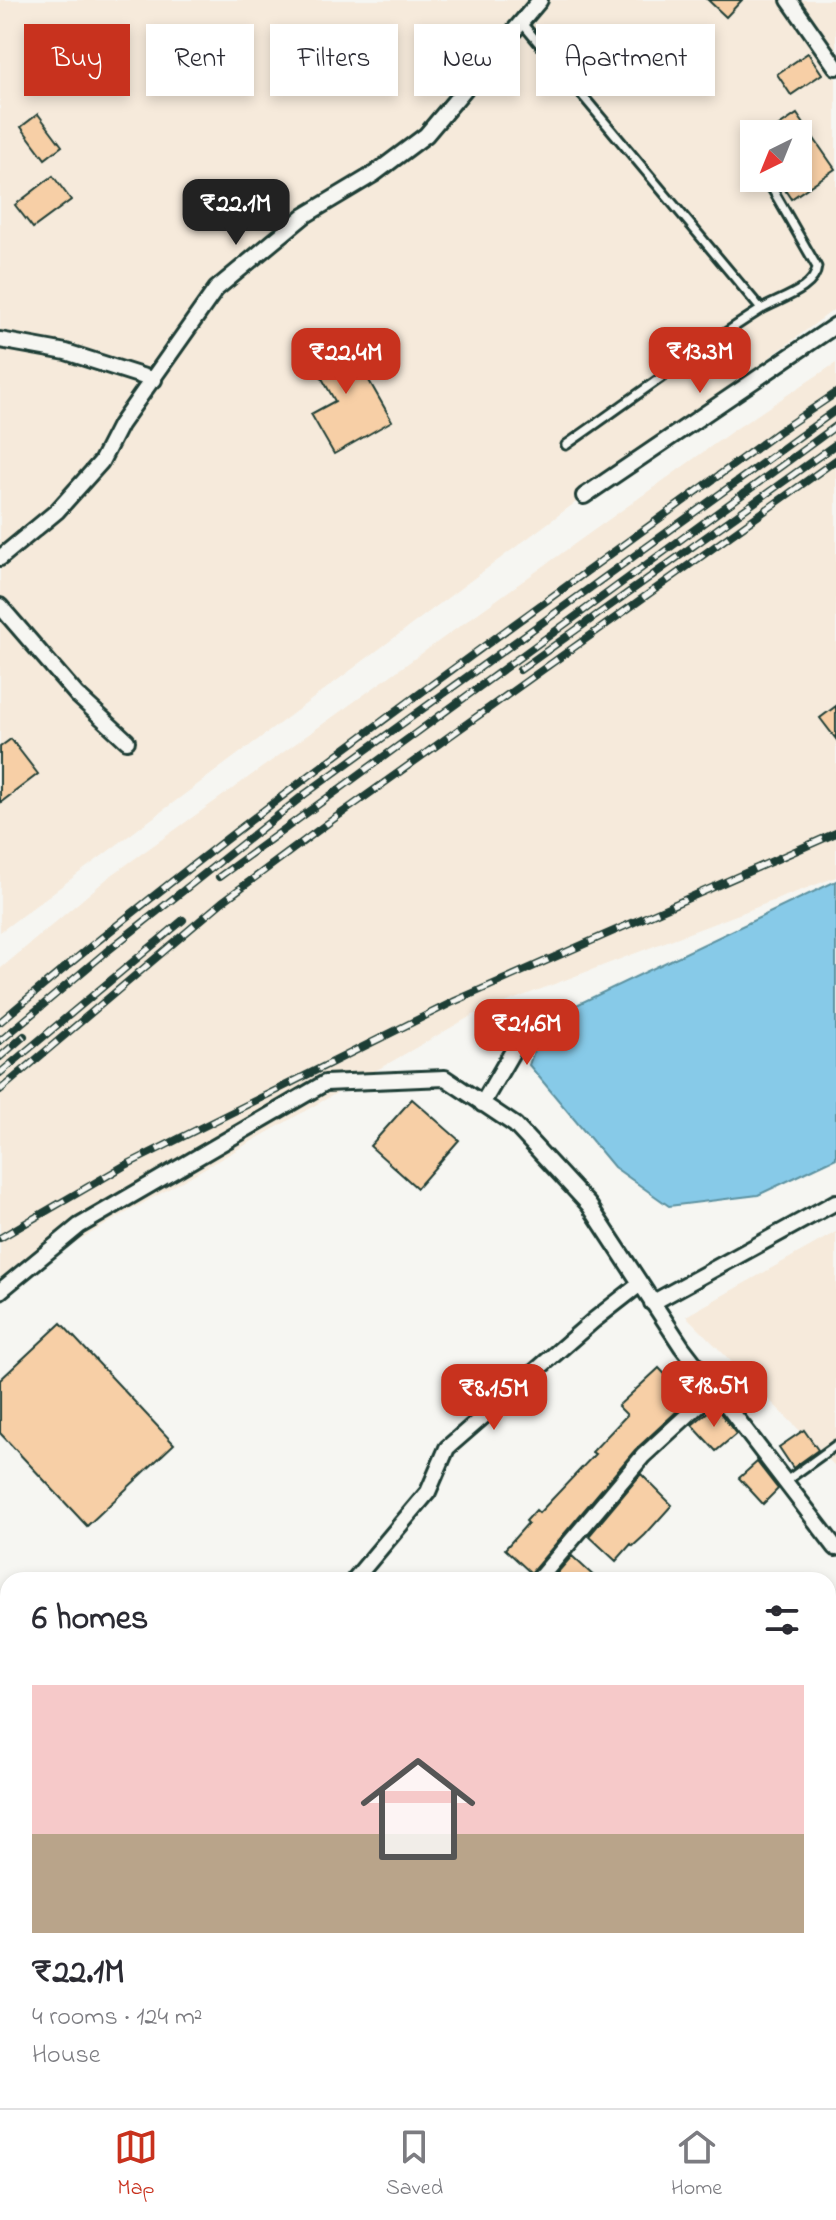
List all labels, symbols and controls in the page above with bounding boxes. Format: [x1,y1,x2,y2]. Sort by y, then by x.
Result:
chip: Buy [24,24,130,96]
chip: Rent [146,24,254,96]
chip: Filters [270,24,398,96]
chip: New [414,24,520,96]
chip: Apartment [536,24,715,96]
north arrow [740,120,812,192]
map controls [740,120,812,192]
pin: ₹22.1M [171,179,301,247]
text: ₹22.1M [201,186,271,224]
pin: ₹13.3M [635,327,765,395]
pin: ₹22.4M [281,328,411,396]
text: ₹13.3M [667,334,733,372]
text: ₹22.4M [309,335,383,373]
pin: ₹21.6M [462,999,592,1067]
text: ₹21.6M [492,1006,562,1044]
pin: ₹18.5M [649,1361,779,1429]
pin: ₹8.15M [429,1364,559,1432]
text: ₹18.5M [679,1368,749,1406]
text: ₹8.15M [459,1371,529,1409]
text: 6 homes [32,1595,148,1645]
icon: filters [760,1598,804,1642]
icon: home [346,1737,490,1881]
text: ₹22.1M [32,1949,125,1999]
text: 4 rooms · 124 m² [32,1999,203,2037]
text: House [32,2037,100,2075]
tab: Map [114,2125,158,2205]
tab: Saved [386,2125,443,2205]
tab: Home [671,2125,722,2205]

